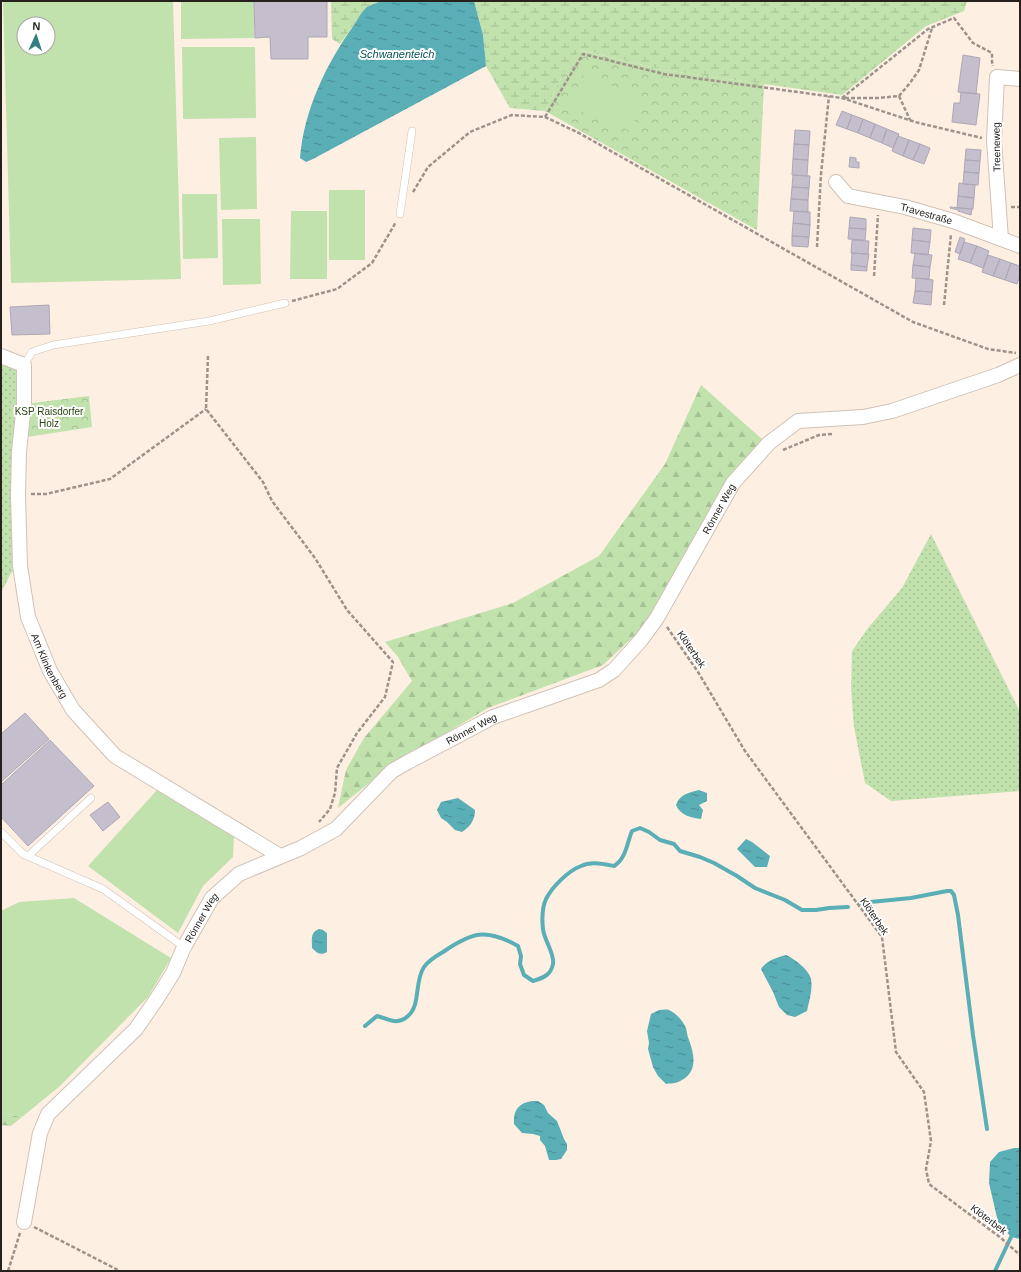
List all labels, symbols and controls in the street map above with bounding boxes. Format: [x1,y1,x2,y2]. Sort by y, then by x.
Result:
north arrow [16,16,56,56]
text: N [32,20,41,32]
water label: Schwanenteich [360,48,434,60]
street label: Treeneweg [991,122,1002,172]
street label: Travestraße [900,201,954,227]
park label: KSP Raisdorfer Holz [15,406,84,429]
street label: Rönner Weg [701,482,738,536]
street label: Klöterbek [675,629,709,671]
street label: Am Klinkenberg [29,632,70,700]
street label: Rönner Weg [444,711,498,747]
street label: Rönner Weg [183,890,220,945]
street label: Klöterbek [858,896,892,938]
street label: Klöterbek [969,1202,1010,1237]

